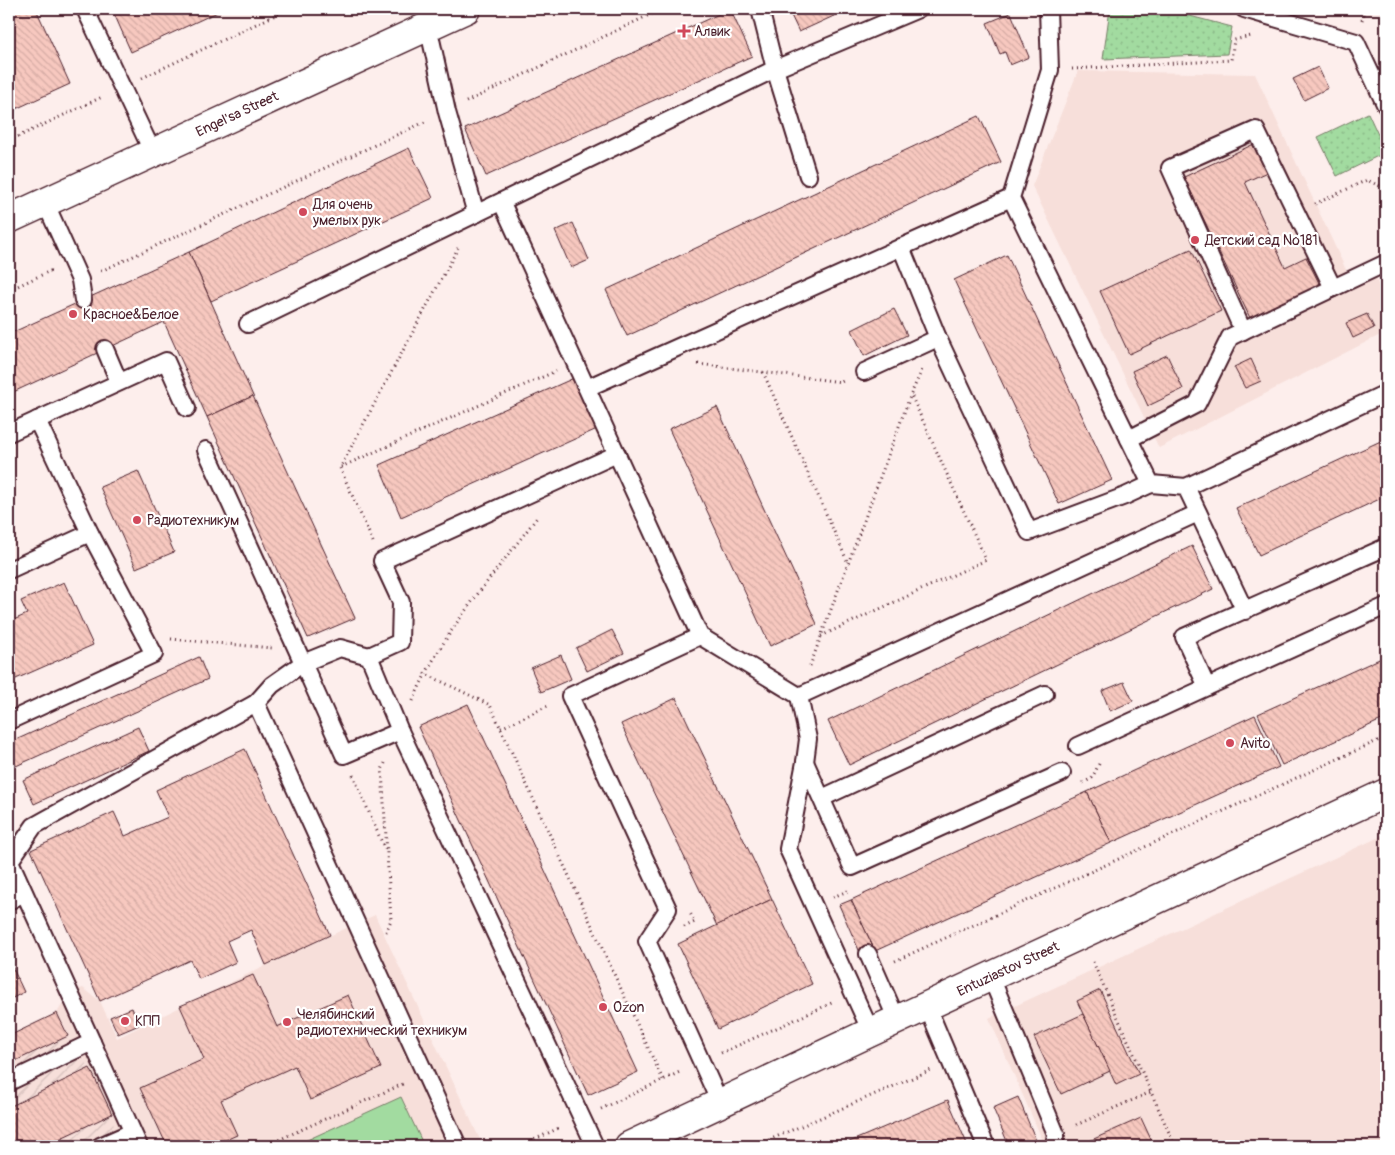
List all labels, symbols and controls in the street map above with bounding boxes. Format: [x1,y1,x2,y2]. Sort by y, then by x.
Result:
place label: Алвик [694,23,731,40]
marker: Алвик [678,25,690,37]
street label: Engel'sa Street [193,87,281,141]
place label: Для очень умелых рук [312,196,381,229]
marker: Для очень умелых рук [297,206,309,218]
place label: Детский сад №181 [1204,232,1318,249]
marker: Детский сад №181 [1189,234,1201,246]
place label: Красное&Белое [83,306,179,323]
marker: Красное&Белое [67,308,79,320]
place label: Радиотехникум [147,512,239,529]
marker: Радиотехникум [131,514,143,526]
place label: Avito [1240,735,1271,752]
marker: Avito [1224,737,1236,749]
street label: Entuziastov Street [954,938,1062,1000]
place label: Ozon [613,999,645,1016]
marker: Ozon [597,1001,609,1013]
place label: Челябинский радиотехнический техникум [297,1006,467,1039]
place label: КПП [135,1013,160,1030]
marker: КПП [119,1015,131,1027]
marker: Челябинский радиотехнический техникум [281,1016,293,1028]

